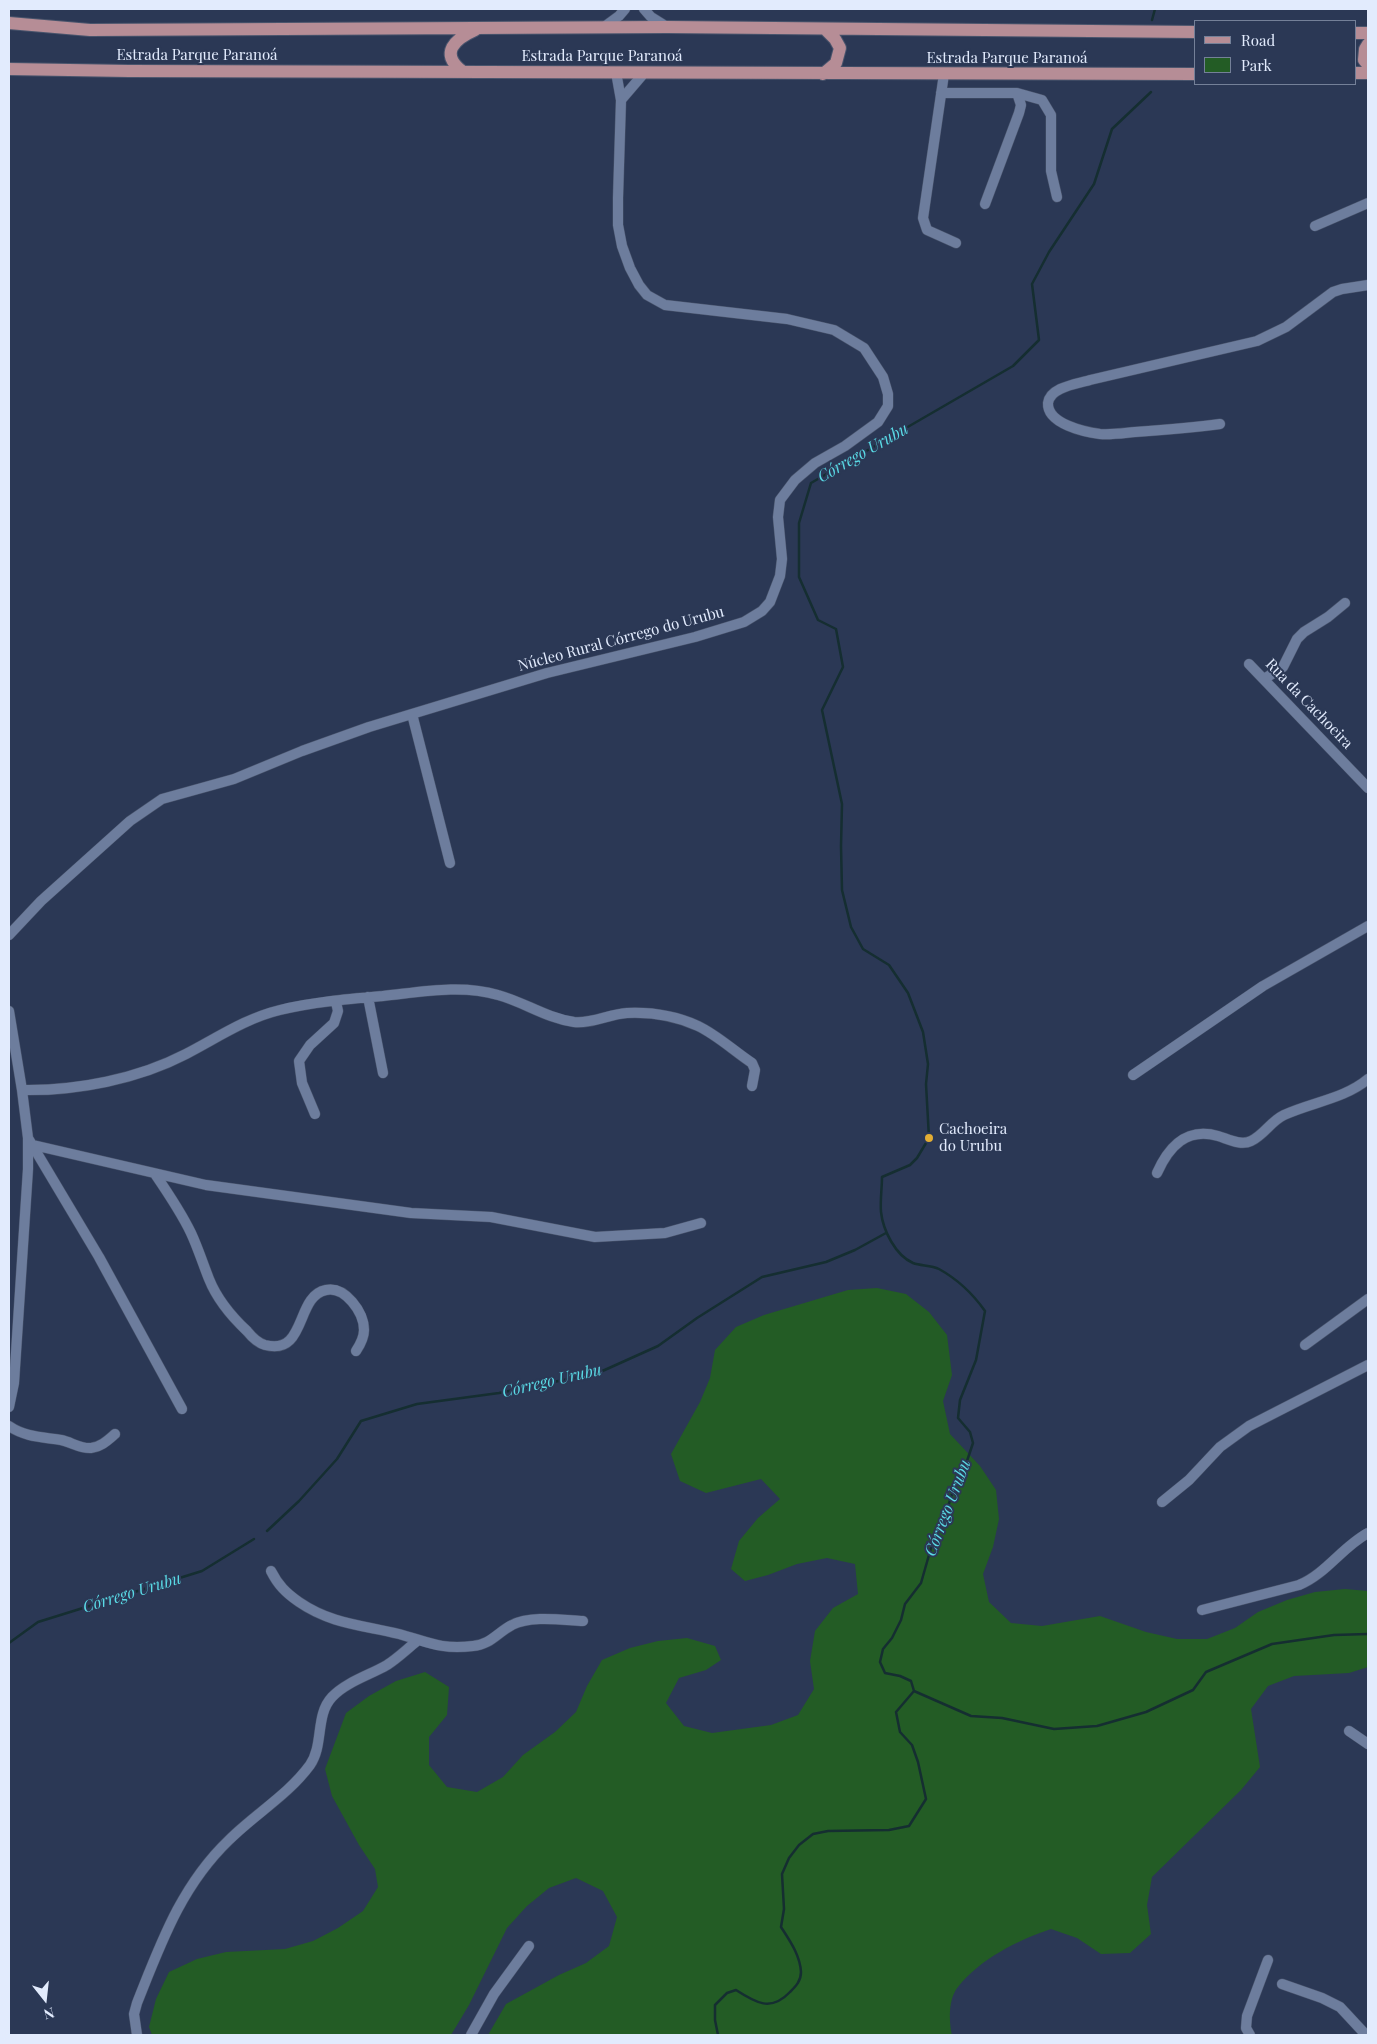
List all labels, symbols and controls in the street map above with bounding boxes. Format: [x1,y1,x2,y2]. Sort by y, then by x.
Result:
legend [1194,20,1357,85]
text: Road [1241,30,1275,50]
street label: Estrada Parque Paranoá [116,46,278,64]
street label: Estrada Parque Paranoá [521,47,683,65]
street label: Estrada Parque Paranoá [926,49,1088,67]
text: Park [1241,55,1272,75]
water label: Córrego Urubu [814,419,912,487]
street label: Núcleo Rural Córrego do Urubu [516,603,726,675]
street label: Rua da Cachoeira [1262,655,1356,753]
place label: Cachoeira do Urubu [939,1120,1007,1155]
marker: Cachoeira do Urubu [923,1132,935,1144]
water label: Córrego Urubu [500,1360,604,1402]
water label: Córrego Urubu [921,1457,975,1559]
water label: Córrego Urubu [81,1569,183,1617]
north arrow [20,1974,70,2024]
text: N [42,2003,57,2024]

